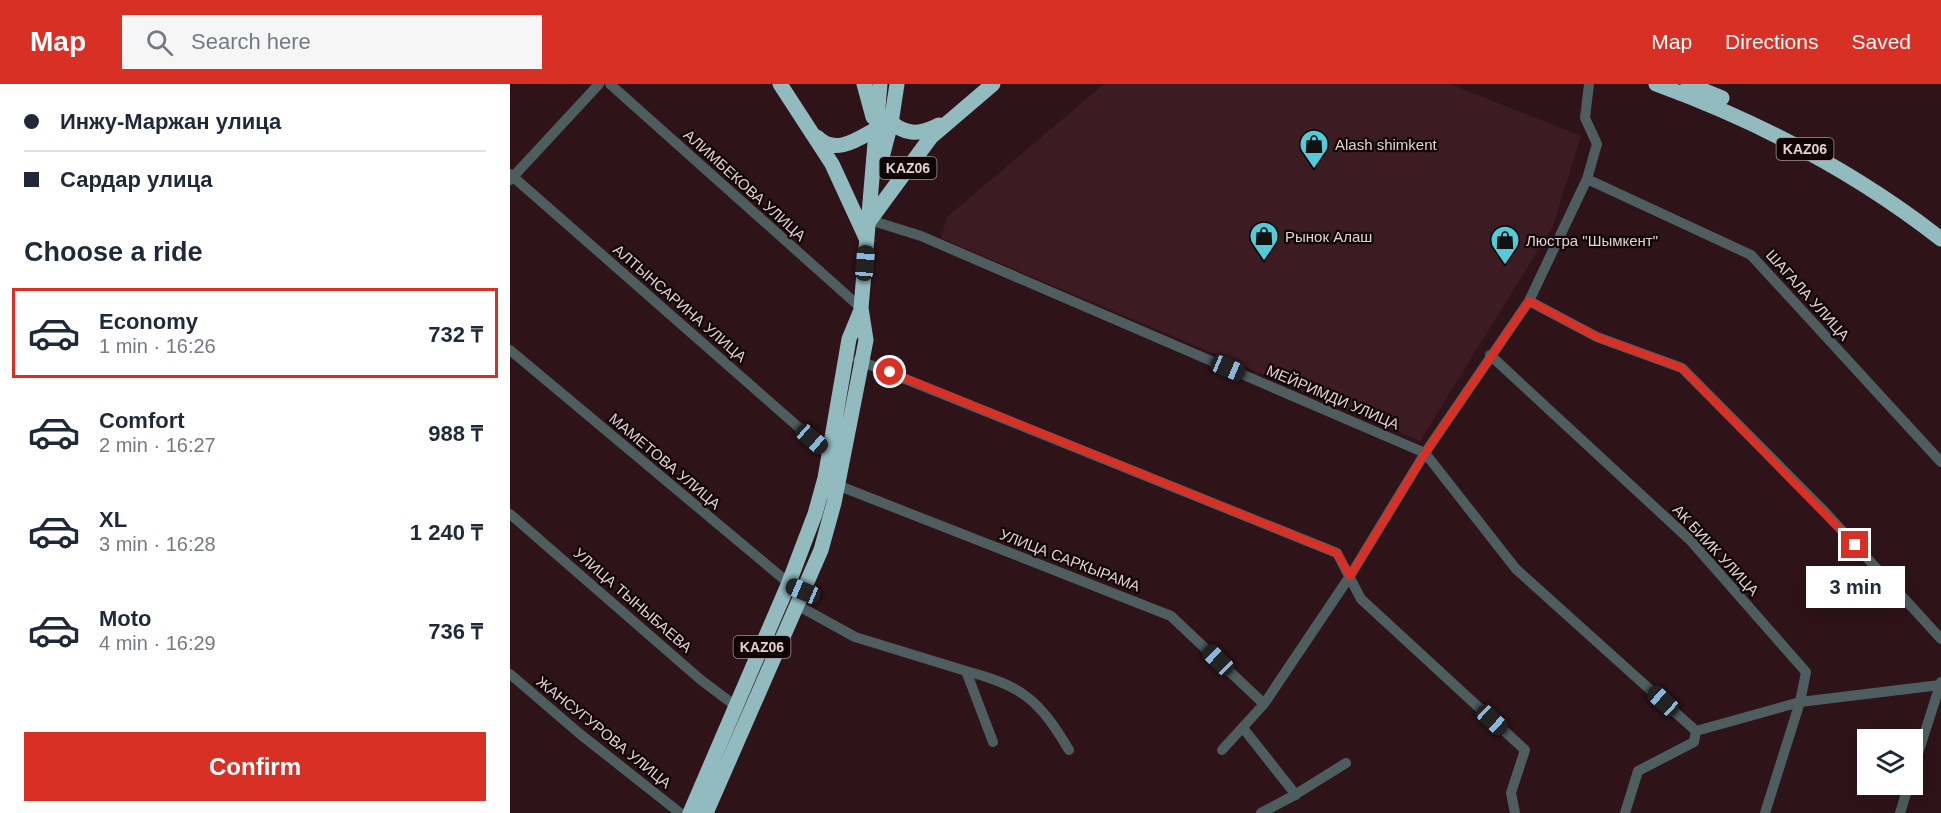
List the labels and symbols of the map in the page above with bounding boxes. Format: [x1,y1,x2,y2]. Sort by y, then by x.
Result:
street label: АЛИМБЕКОВА УЛИЦА [681,126,809,244]
shop icon: Alash shimkent [1298,128,1330,170]
place label: Alash shimkent [1335,136,1438,153]
road number: KАZ06 [1776,138,1834,160]
road number: KАZ06 [880,157,936,179]
shop icon: Рынок Алаш [1248,220,1280,262]
shop icon: Люстра "Шымкент" [1489,224,1521,266]
place label: Рынок Алаш [1285,228,1372,245]
place label: Люстра "Шымкент" [1526,232,1658,249]
street label: АЛТЫНСАРИНА УЛИЦА [610,241,750,365]
car [854,244,876,282]
street label: ШАГАЛА УЛИЦА [1763,246,1853,344]
car [1208,353,1248,383]
route start [876,358,903,385]
street label: МЕЙРИМДИ УЛИЦА [1264,361,1402,433]
street label: МАМЕТОВА УЛИЦА [606,410,724,512]
car [793,420,831,458]
street label: АК БИИК УЛИЦА [1670,501,1762,599]
street label: УЛИЦА САРКЫРАМА [997,525,1143,595]
route end [1841,531,1868,558]
street label: УЛИЦА ТЫНЫБАЕВА [571,544,695,656]
callout: 3 min [1806,566,1904,608]
car [783,576,823,606]
road number: KАZ06 [734,636,790,658]
car [1199,641,1237,679]
street label: ЖАНСУГУРОВА УЛИЦА [533,673,675,791]
car [1644,682,1682,720]
car [1473,701,1511,739]

